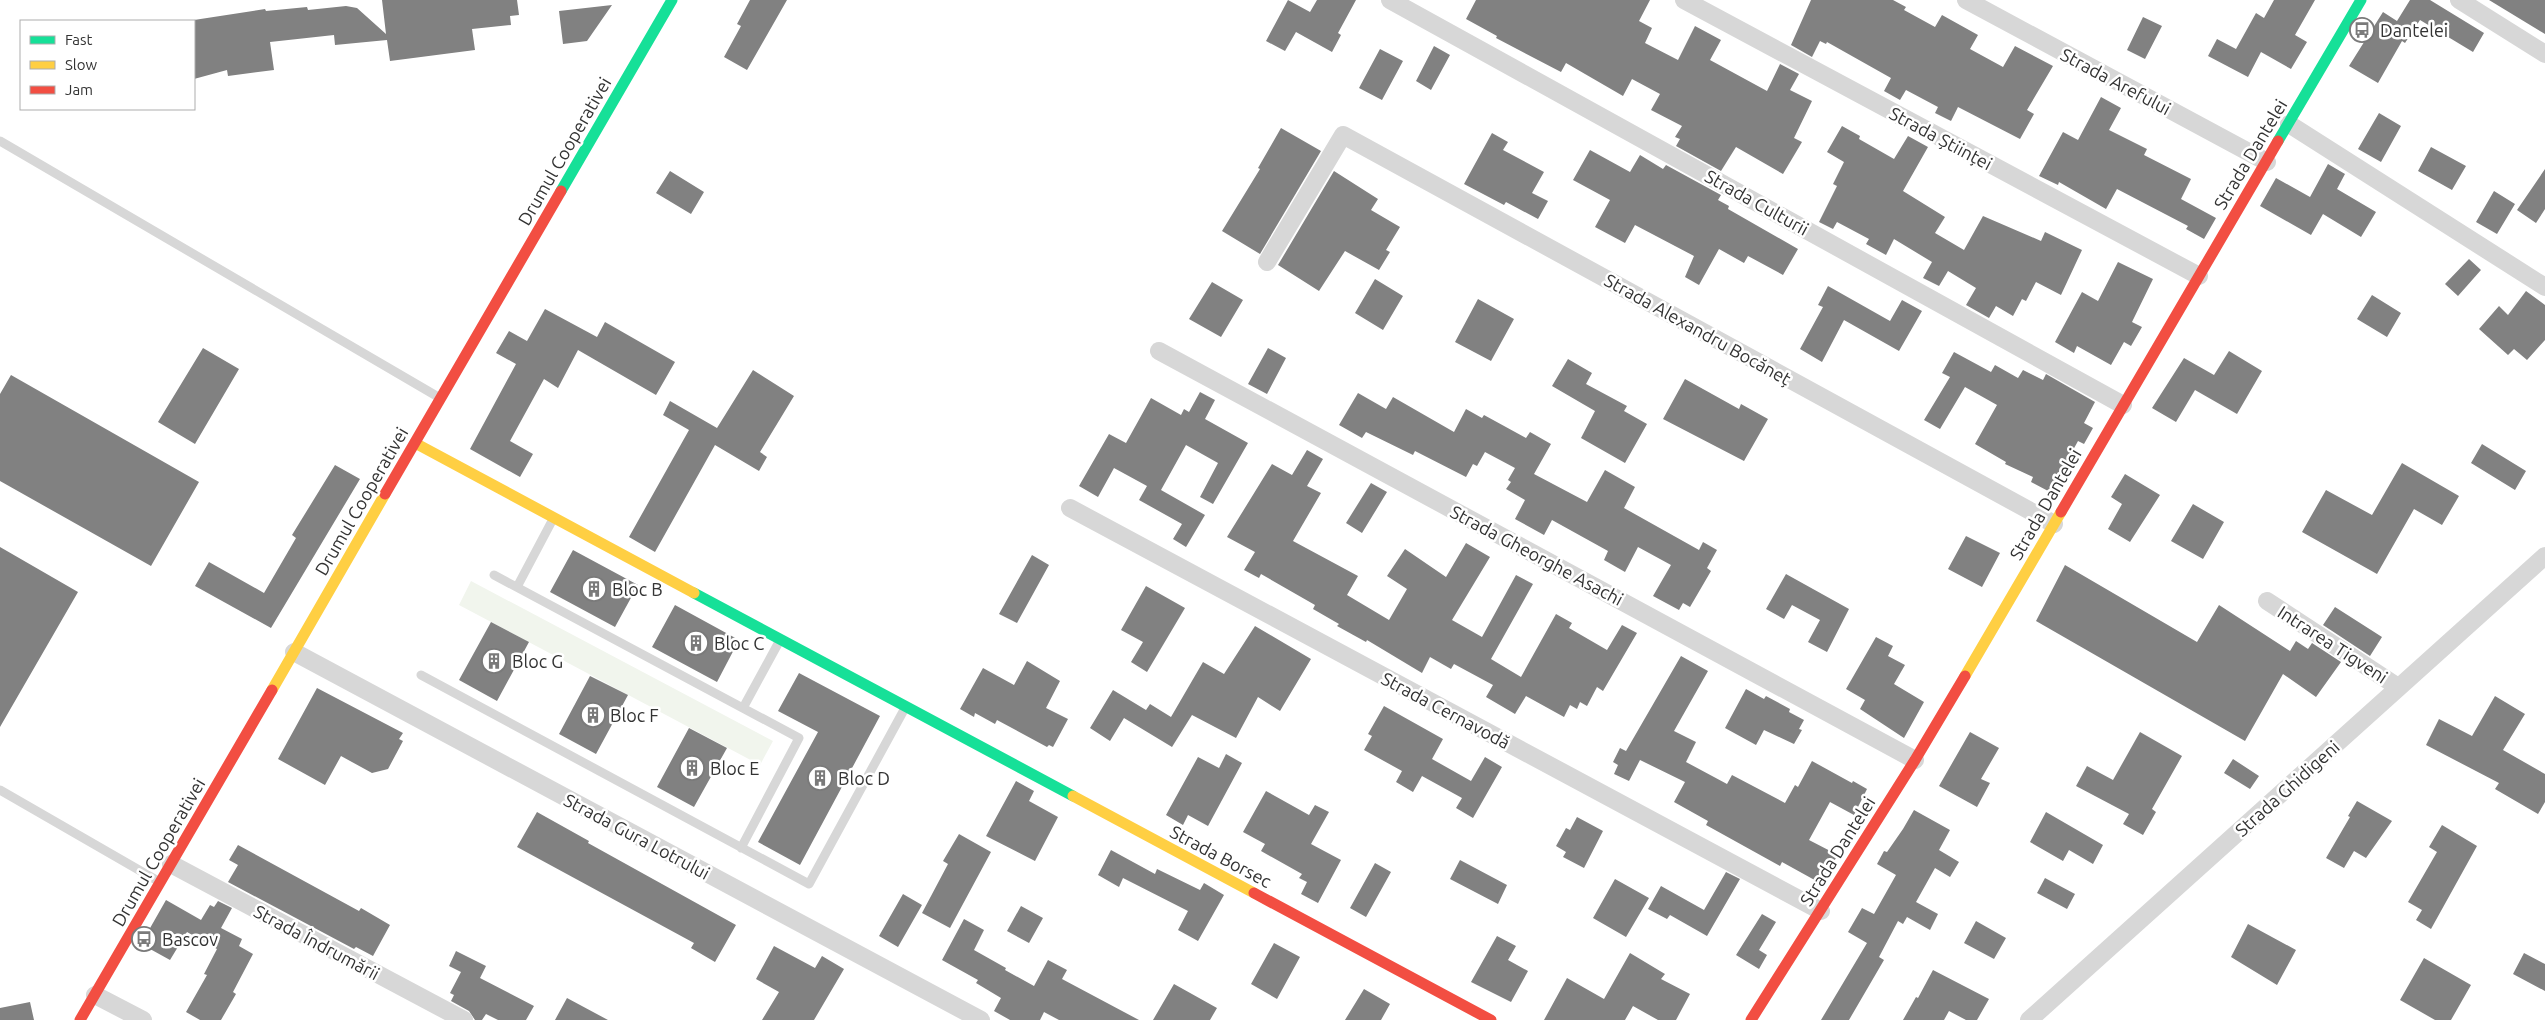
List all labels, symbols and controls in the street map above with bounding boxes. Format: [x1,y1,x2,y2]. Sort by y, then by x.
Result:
bus stop icon: Dantelei [2349,17,2375,43]
legend [20,20,195,110]
place label: Dantelei [2380,20,2448,40]
text: Fast [65,31,93,48]
street label: Strada Arefului [2058,44,2174,118]
text: Slow [65,56,98,73]
street label: Drumul Cooperativei [513,73,615,229]
text: Jam [65,81,93,98]
street label: Strada Dantelei [2209,95,2291,213]
street label: Strada Științei [1886,103,1996,173]
street label: Strada Culturii [1702,165,1812,239]
street label: Strada Alexandru Bocăneț [1601,269,1795,389]
street label: Drumul Cooperativei [310,423,412,579]
street label: Strada Dantelei [2005,445,2085,563]
street label: Strada Gheorghe Asachi [1447,501,1627,609]
building icon: Bloc B [581,576,607,602]
place label: Bloc B [612,579,663,599]
street label: Intrarea Tigveni [2274,601,2392,687]
building icon: Bloc C [683,630,709,656]
place label: Bloc C [714,633,764,653]
building icon: Bloc G [481,648,507,674]
place label: Bloc G [512,651,563,671]
street label: Strada Cernavodă [1378,668,1514,752]
building icon: Bloc F [580,702,606,728]
place label: Bloc F [610,705,659,725]
street label: Strada Ghidigeni [2231,736,2343,840]
building icon: Bloc E [679,755,705,781]
place label: Bloc E [710,758,759,778]
building icon: Bloc D [807,765,833,791]
place label: Bloc D [838,768,890,788]
street label: Drumul Cooperativei [107,774,209,930]
street label: Strada Gura Lotrului [561,789,713,883]
street label: Strada Dantelei [1795,793,1879,909]
street label: Strada Borsec [1167,821,1275,891]
street label: Strada Îndrumării [251,900,384,984]
bus stop icon: Bascov [131,926,157,952]
place label: Bascov [162,929,218,949]

